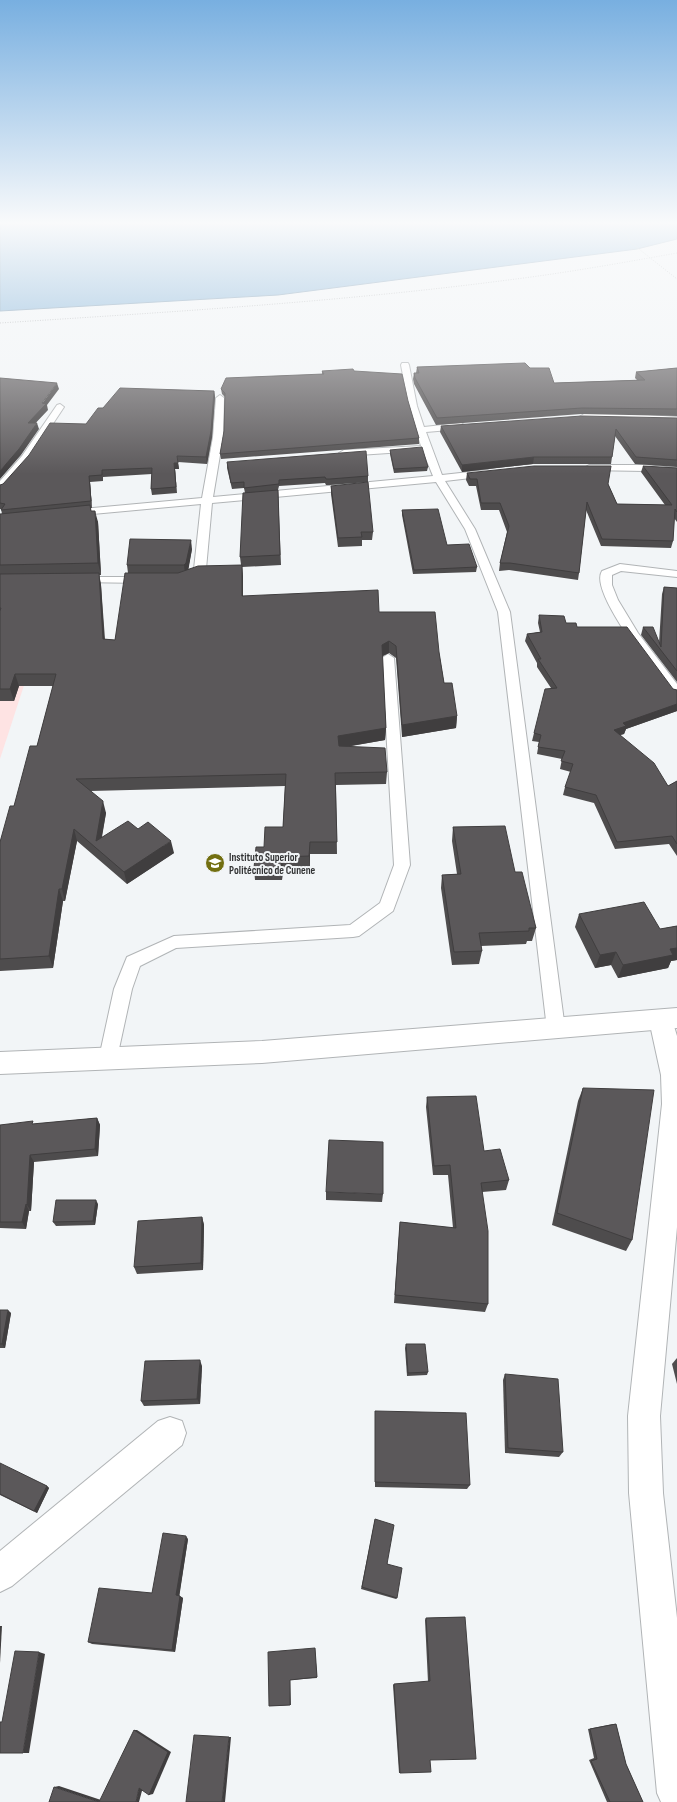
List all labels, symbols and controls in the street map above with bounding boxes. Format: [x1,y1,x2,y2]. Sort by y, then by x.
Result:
place label: Instituto Superior Politécnico de Cunene [229,851,316,877]
school or university icon: Instituto Superior Politécnico de Cunene [204,852,226,874]

